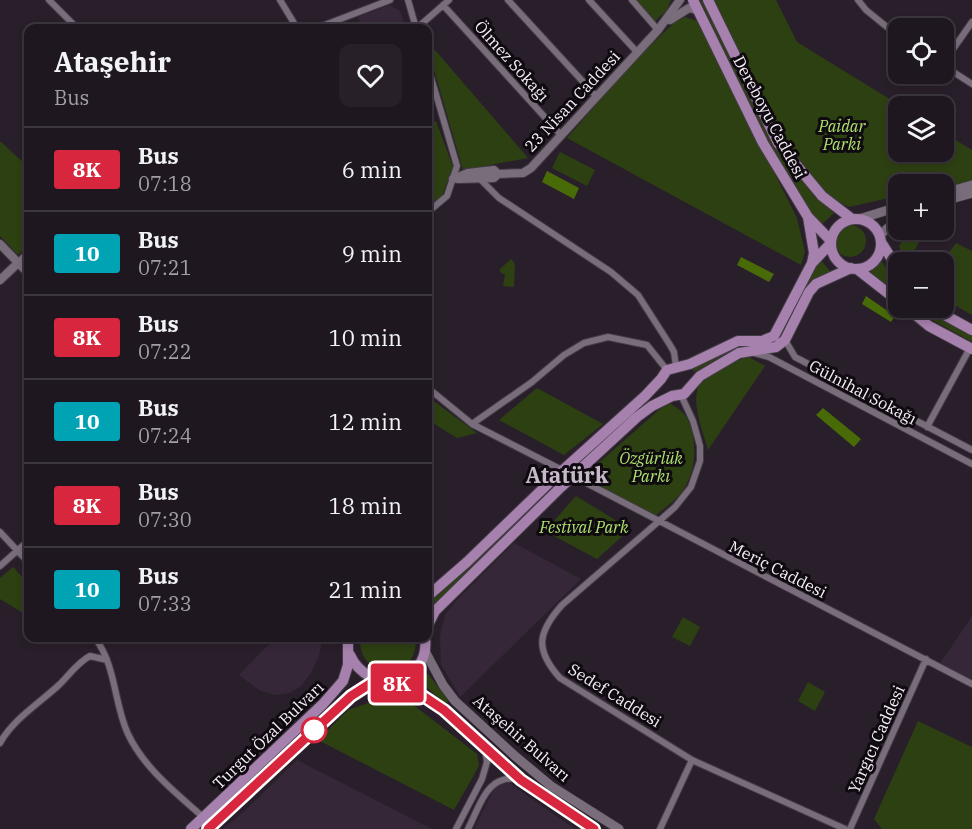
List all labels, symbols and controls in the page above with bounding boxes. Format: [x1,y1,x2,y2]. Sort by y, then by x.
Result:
street label: Ölmez Sokağı [470,16,554,106]
map controls [888,18,954,318]
button: locate [888,18,954,84]
text: Ataşehir [54,43,171,80]
button: heart [339,44,402,107]
street label: 23 Nisan Caddesi [520,46,624,156]
street label: Dereboyu Caddesi [729,52,811,182]
text: Bus [54,84,89,111]
button: layers [888,96,954,162]
park label: Paidar Parki [817,116,867,154]
text: Bus [138,141,179,170]
text: 8K [73,155,101,183]
text: 6 min [342,155,402,184]
text: 07:18 [138,170,192,197]
button: + [888,174,954,240]
text: Bus [138,225,179,254]
text: 10 [74,239,100,267]
text: 9 min [342,239,402,268]
button: − [888,252,954,318]
text: 07:21 [138,254,192,281]
text: Bus [138,309,179,338]
text: 8K [73,323,101,351]
text: 10 min [329,323,402,352]
text: 07:22 [138,338,192,365]
street label: Gülnihal Sokağı [806,355,920,429]
text: Bus [138,393,179,422]
text: 10 [74,407,100,435]
text: 12 min [329,407,402,436]
text: 07:24 [138,422,192,449]
park label: Özgürlük Parkı [619,448,683,486]
district label: Atatürk [526,460,609,489]
text: Bus [138,477,179,506]
text: 8K [73,491,101,519]
text: 18 min [329,491,402,520]
text: 07:30 [138,506,192,533]
park label: Festival Park [538,517,629,537]
street label: Meriç Caddesi [726,536,830,602]
text: Bus [138,561,179,590]
text: 10 [74,575,100,603]
text: 21 min [329,575,402,604]
text: 07:33 [138,590,192,617]
street label: Sedef Caddesi [565,659,665,731]
line badge: 8K [370,664,424,702]
text: 8K [383,669,411,697]
street label: Turgut Özal Bulvarı [208,677,328,793]
street label: Yargıcı Caddesi [843,682,909,796]
street label: Ataşehir Bulvarı [469,690,575,786]
unlabelled marker [301,717,327,743]

